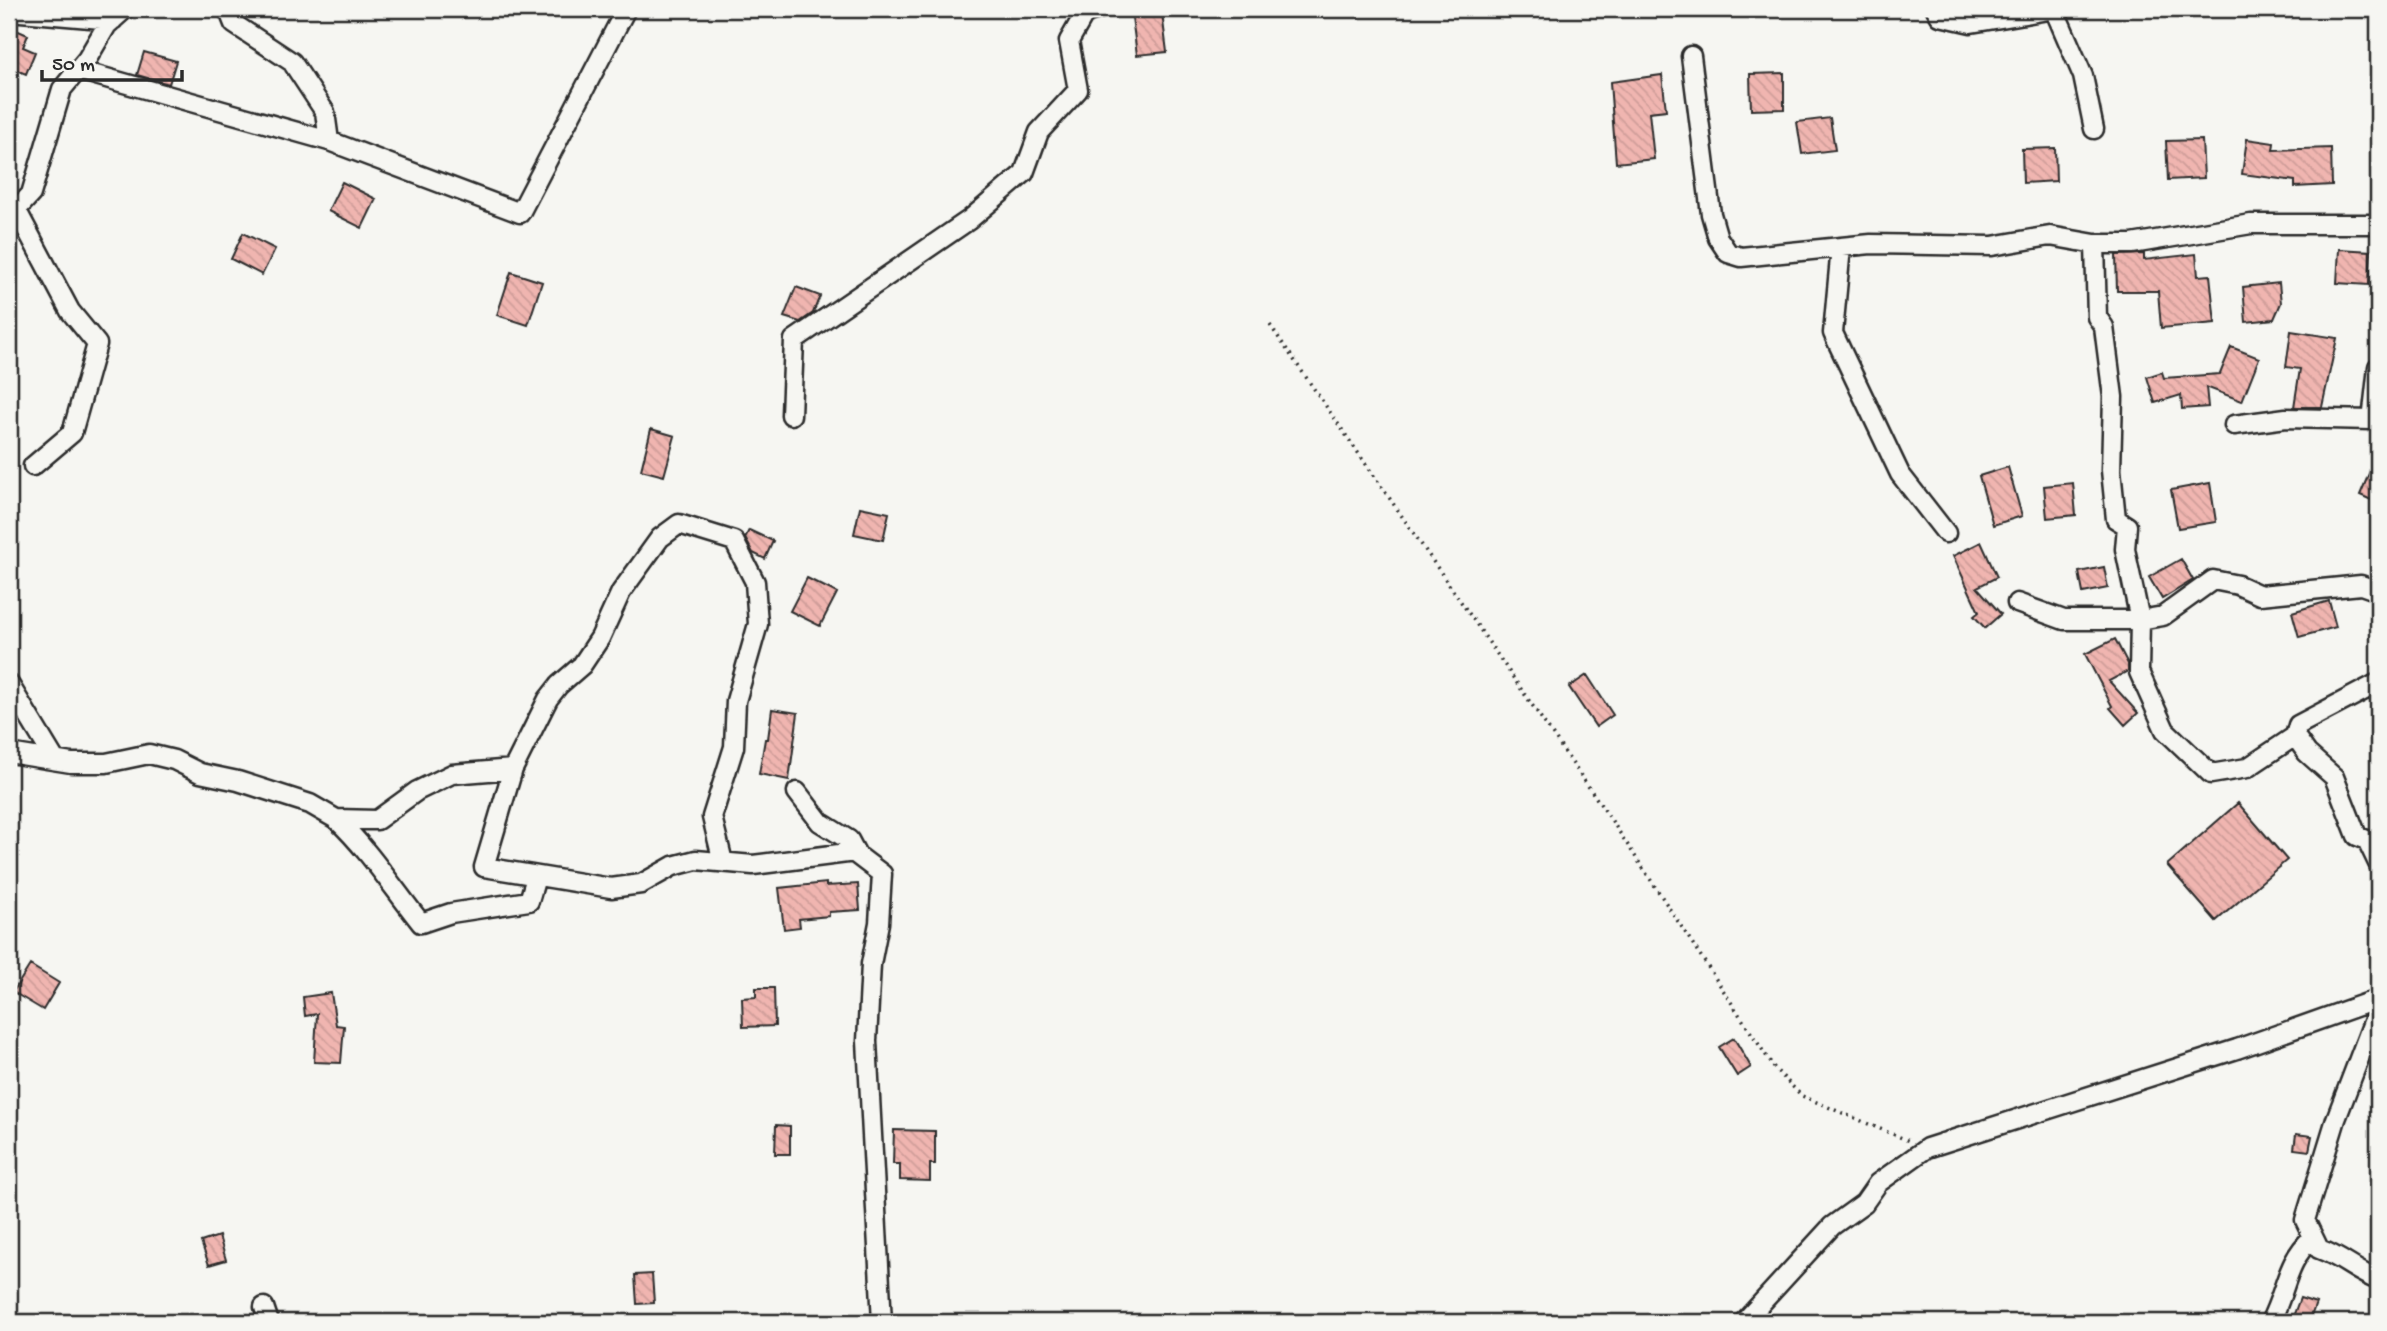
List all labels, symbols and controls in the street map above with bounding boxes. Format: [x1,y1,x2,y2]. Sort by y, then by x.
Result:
scale bar [42,38,182,82]
text: 50 m [52,54,95,79]

